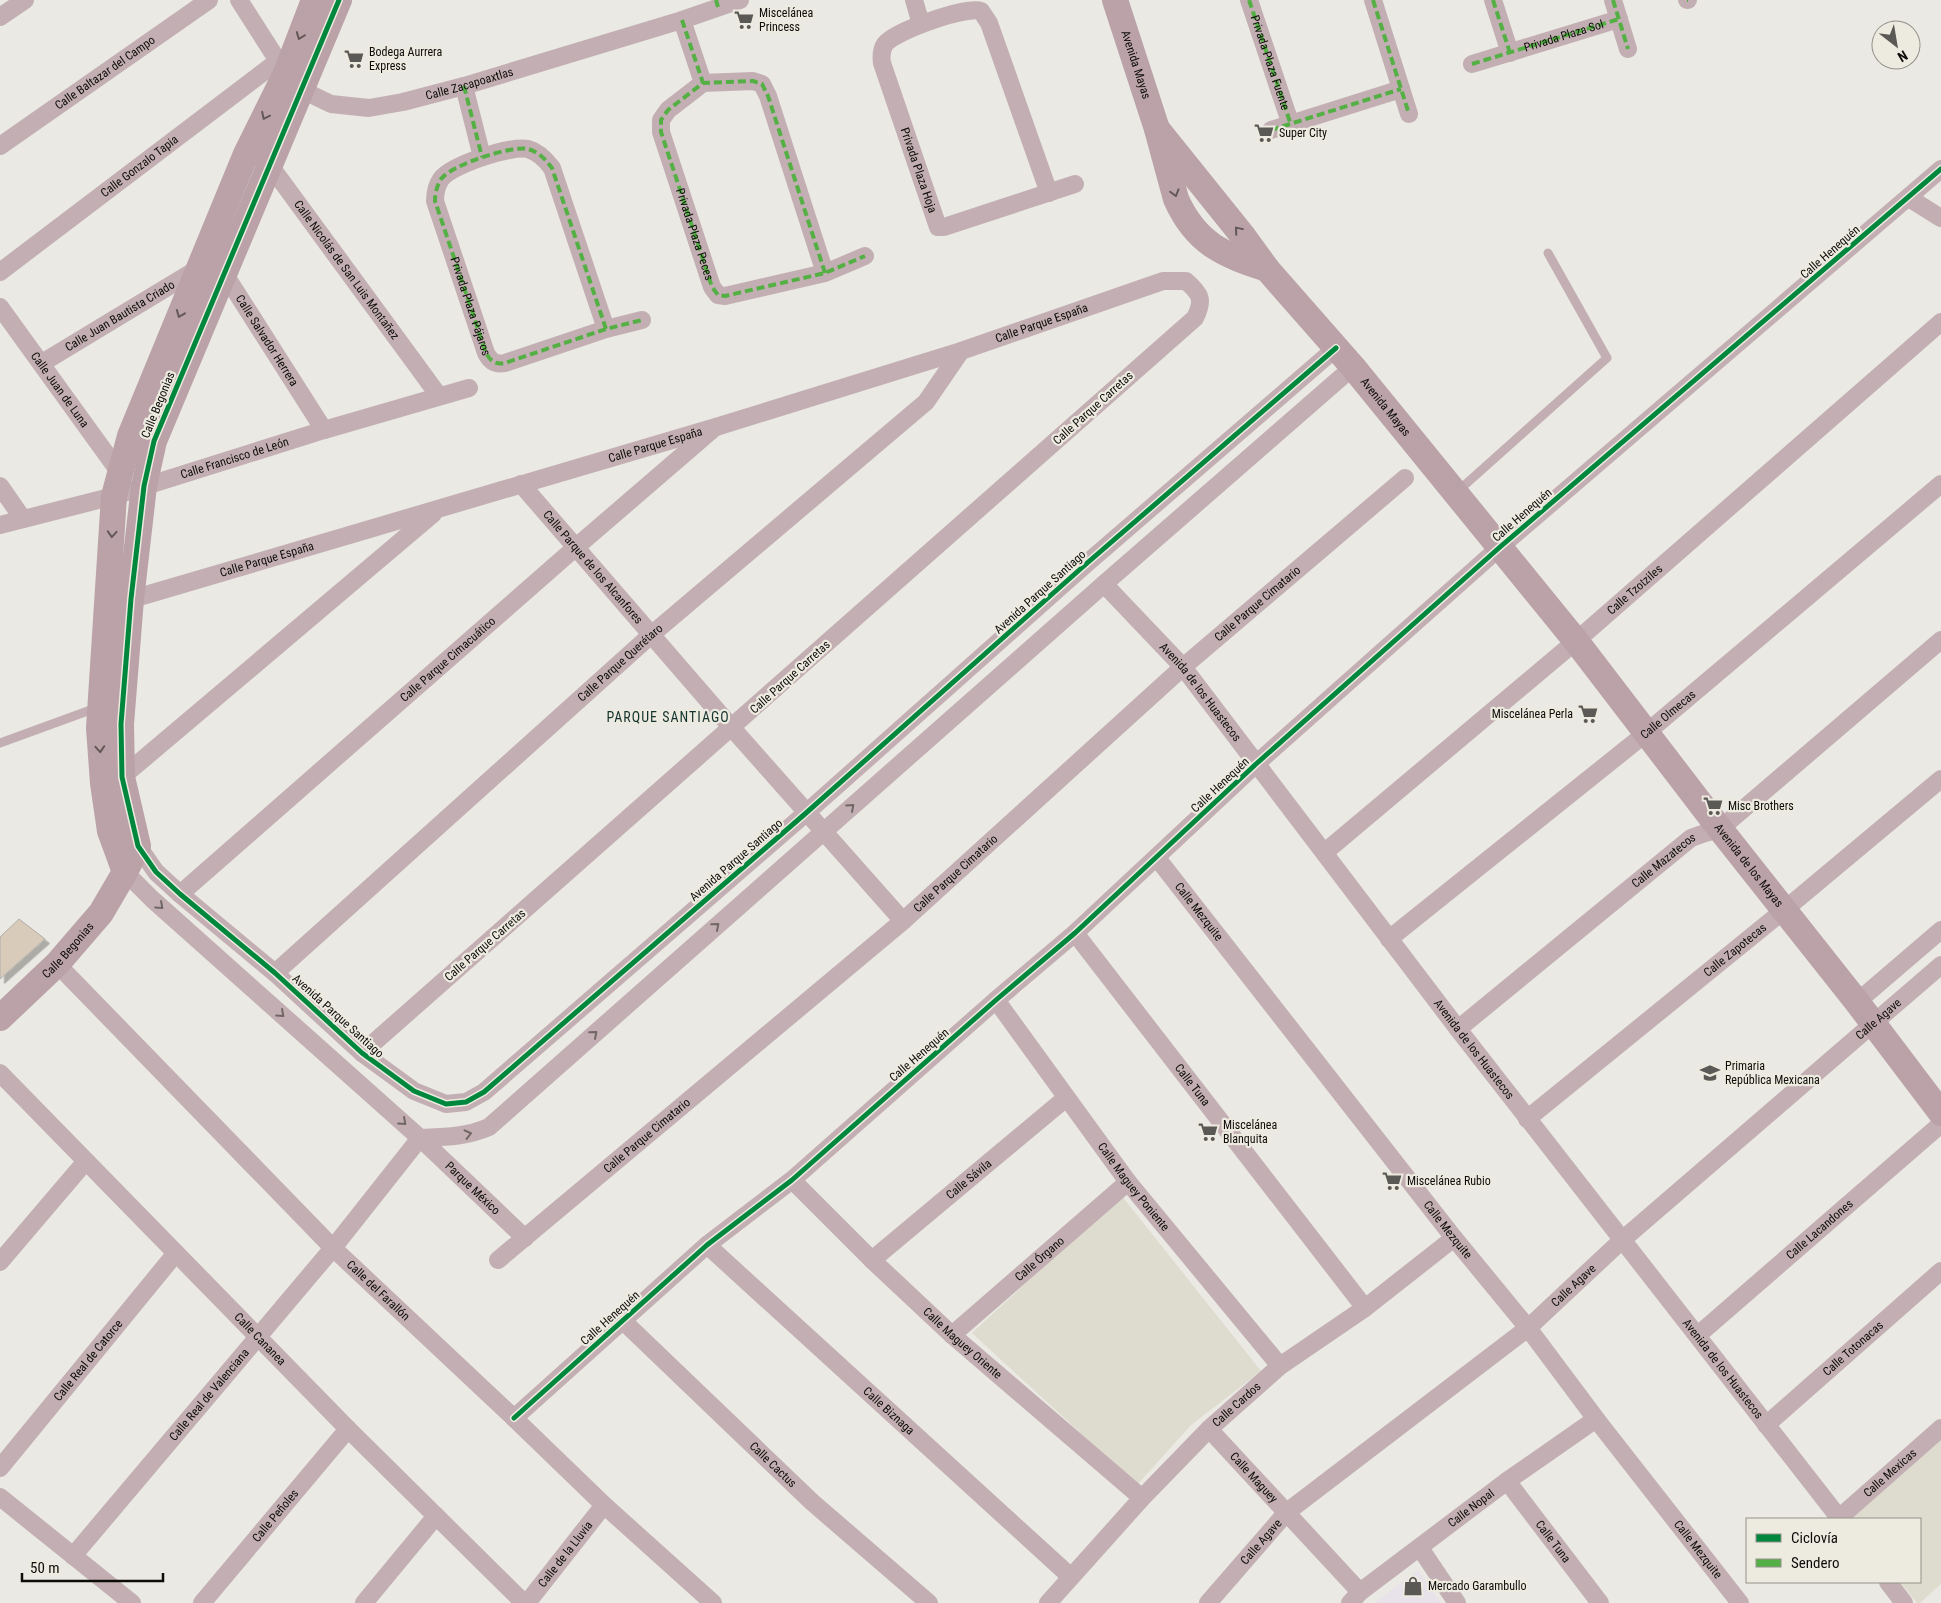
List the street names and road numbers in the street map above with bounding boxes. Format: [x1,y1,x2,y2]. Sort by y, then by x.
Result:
street label: Privada Plaza Fuente [1248,13,1293,112]
street label: Privada Plaza Sol [1522,17,1605,55]
street label: Avenida Mayas [1118,29,1154,101]
street label: Calle Baltazar del Campo [52,33,158,113]
street label: Calle Zacapoaxtlas [424,65,515,103]
street label: Privada Plaza Hoja [898,126,940,215]
street label: Calle Gonzalo Tapia [98,132,181,200]
street label: Privada Plaza Peces [673,186,716,282]
street label: Calle Nicolás de San Luis Montañez [291,198,402,342]
street label: Calle Henequén [1797,222,1863,282]
street label: Privada Plaza Pájaros [447,255,493,357]
street label: Calle Juan Bautista Criado [63,277,177,354]
street label: Calle Salvador Herrera [233,292,301,389]
street label: Calle Parque España [993,300,1090,346]
street label: Calle Juan de Luna [28,349,92,430]
street label: Calle Parque Carretas [1050,368,1136,448]
street label: Calle Begonias [138,370,178,440]
street label: Avenida Mayas [1358,375,1413,439]
street label: Calle Parque España [607,424,704,465]
street label: Calle Francisco de León [179,434,291,482]
street label: Calle Henequén [1489,485,1555,545]
street label: Calle Parque de los Alcanfores [540,508,646,627]
street label: Calle Parque España [218,539,316,580]
street label: Avenida Parque Santiago [991,547,1089,637]
street label: Calle Tzotziles [1604,562,1665,618]
street label: Calle Parque Cimatario [1212,563,1303,644]
street label: Calle Parque Cimacuático [397,614,498,705]
street label: Calle Parque Querétaro [575,621,665,705]
street label: Calle Parque Carretas [747,637,833,717]
street label: Avenida de los Huastecos [1157,640,1244,744]
street label: Calle Olmecas [1638,687,1698,742]
street label: Calle Henequén [1188,754,1252,815]
street label: Avenida Parque Santiago [687,816,785,904]
street label: Avenida de los Mayas [1711,821,1786,910]
street label: Calle Mazatecos [1629,830,1697,891]
street label: Calle Parque Cimatario [911,832,1000,915]
street label: Calle Mezquite [1172,880,1226,944]
street label: Calle Parque Carretas [442,906,528,984]
street label: Calle Begonias [39,920,97,981]
street label: Calle Zapotecas [1701,920,1769,980]
street label: Avenida Parque Santiago [289,971,387,1061]
street label: Calle Agave [1853,995,1904,1042]
street label: Avenida de los Huastecos [1431,997,1517,1102]
street label: Calle Henequén [886,1025,952,1085]
street label: Calle Tuna [1172,1061,1213,1109]
street label: Calle Parque Cimatario [601,1095,693,1176]
street label: Calle Maguey Poniente [1095,1140,1173,1234]
street label: Calle Sávila [943,1156,994,1202]
street label: Parque México [442,1159,503,1218]
street label: Calle Lacandones [1783,1197,1856,1262]
street label: Calle Mezquite [1421,1198,1475,1262]
street label: Calle Órgano [1012,1234,1067,1284]
street label: Calle del Farallón [344,1257,413,1324]
street label: Calle Agave [1548,1261,1599,1310]
street label: Calle Henequén [578,1288,642,1348]
street label: Calle Maguey Oriente [920,1305,1005,1382]
street label: Calle Cananea [231,1310,289,1368]
street label: Avenida de los Huastecos [1680,1316,1766,1421]
street label: Calle Real de Catorce [51,1317,126,1404]
street label: Calle Totonacas [1820,1318,1886,1379]
street label: Calle Real de Valenciana [166,1346,252,1444]
street label: Calle Cardos [1209,1379,1264,1430]
street label: Calle Biznaga [860,1384,917,1438]
street label: Calle Cactus [747,1439,799,1490]
street label: Calle Mexicas [1861,1446,1919,1500]
street label: Calle Maguey [1227,1449,1281,1506]
street label: Calle Nopal [1445,1486,1497,1530]
street label: Calle Peñoles [249,1487,301,1545]
street label: Calle Agave [1238,1516,1285,1567]
street label: Calle Mezquite [1671,1517,1725,1582]
street label: Calle de la Lluvia [535,1518,596,1590]
street label: Calle Tuna [1533,1518,1574,1565]

